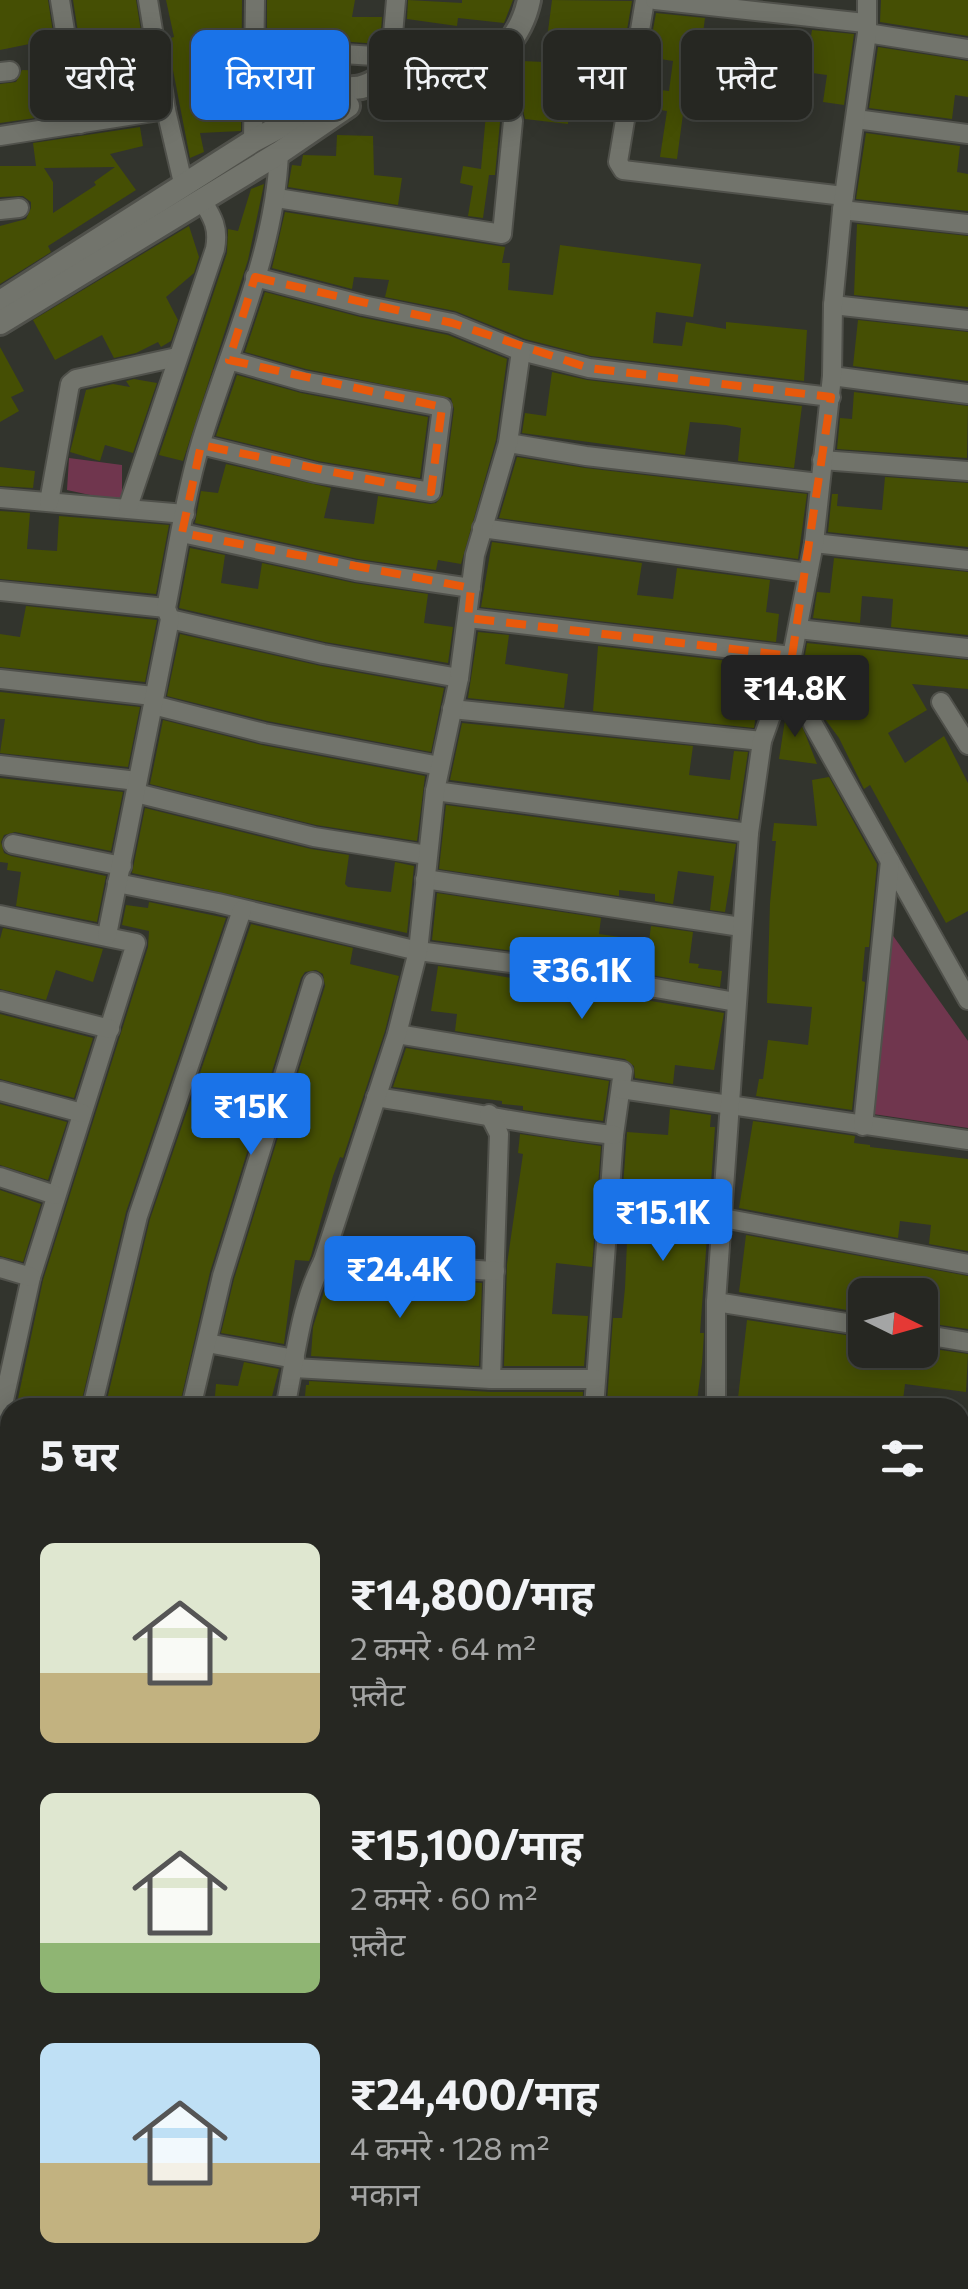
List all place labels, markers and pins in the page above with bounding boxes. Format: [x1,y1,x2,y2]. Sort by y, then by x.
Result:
pin: ₹14.8K [714,655,876,740]
pin: ₹36.1K [501,937,663,1022]
pin: ₹15K [192,1073,310,1158]
pin: ₹15.1K [582,1179,744,1264]
pin: ₹24.4K [319,1236,481,1321]

